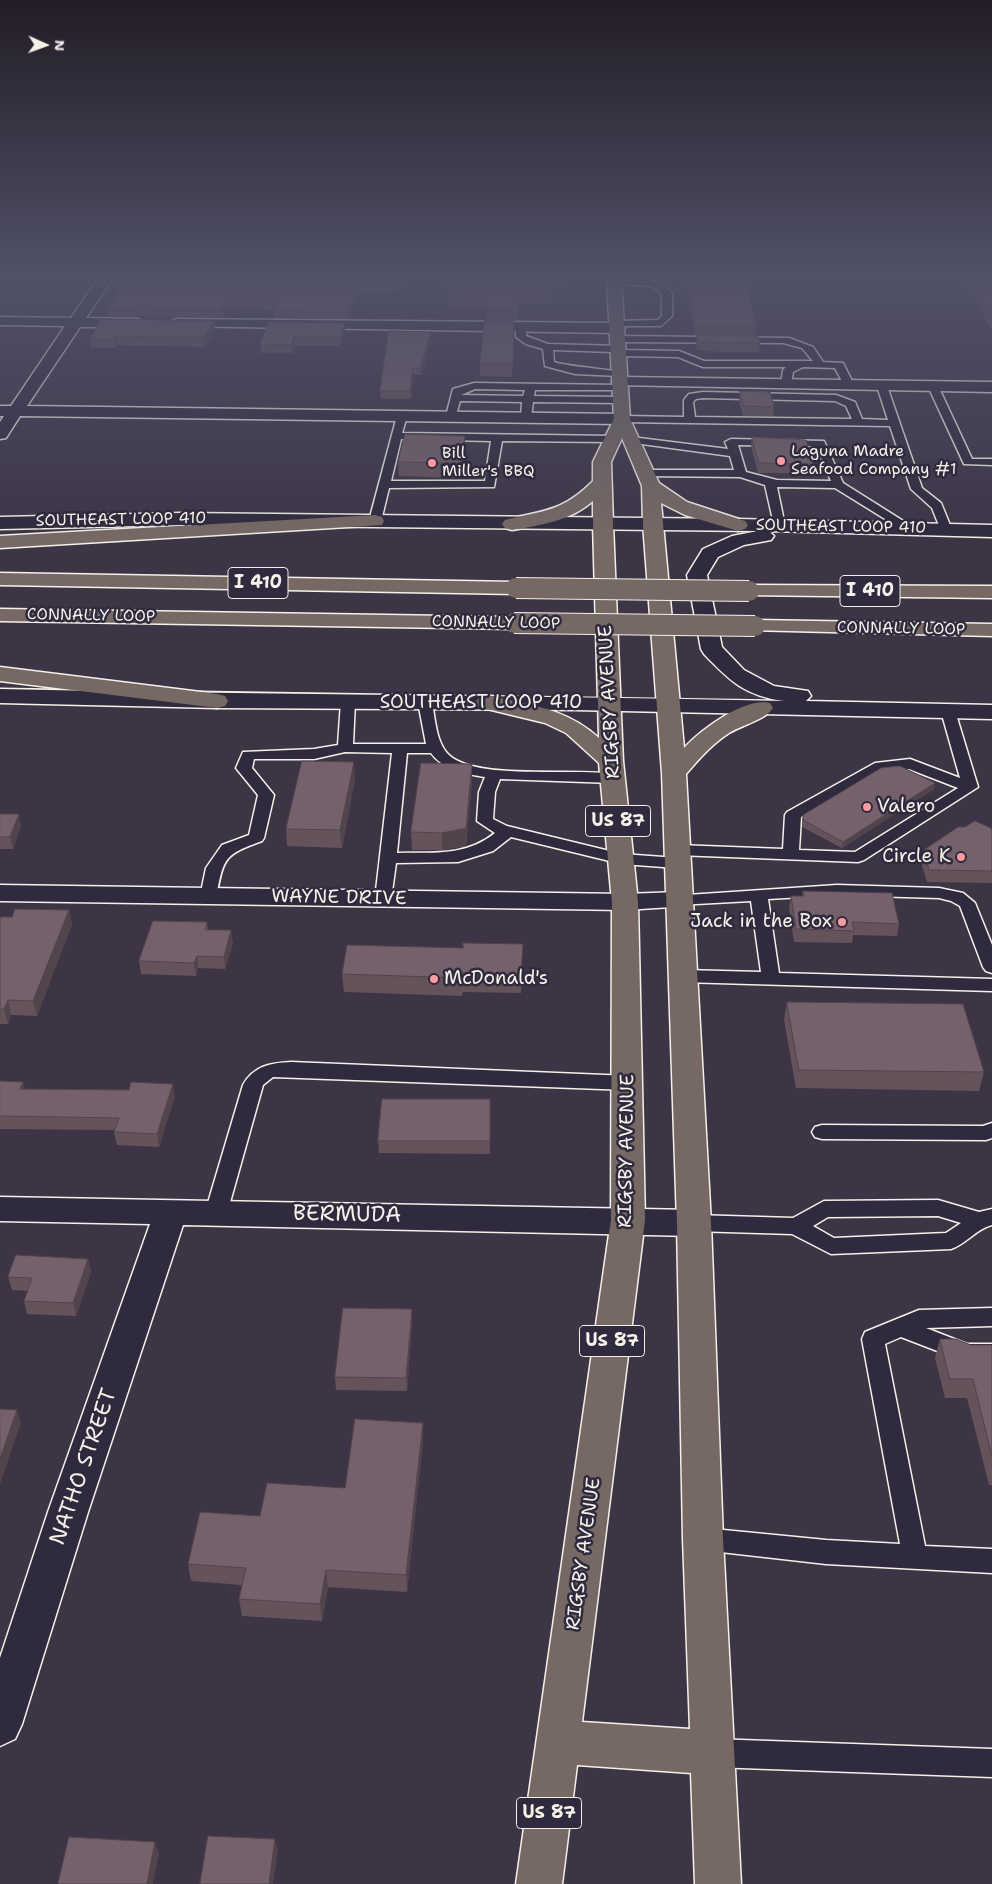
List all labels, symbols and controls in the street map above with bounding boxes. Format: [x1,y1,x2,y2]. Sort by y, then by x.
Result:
north arrow [20,20,70,70]
text: N [51,40,69,51]
place label: Laguna Madre Seafood Company #1 [791,442,957,480]
place label: Bill Miller's BBQ [442,444,535,482]
marker: Laguna Madre Seafood Company #1 [775,455,787,467]
marker: Bill Miller's BBQ [426,457,438,469]
street label: SOUTHEAST LOOP 410 [36,509,206,531]
street label: SOUTHEAST LOOP 410 [756,516,926,538]
road number: I 410 [228,568,288,598]
road number: I 410 [840,576,900,606]
street label: CONNALLY LOOP [27,605,155,627]
street label: CONNALLY LOOP [432,612,560,634]
street label: CONNALLY LOOP [837,618,965,640]
street label: RIGSBY AVENUE [595,625,625,779]
street label: SOUTHEAST LOOP 410 [380,692,582,714]
place label: Valero [877,796,935,818]
marker: Valero [861,801,873,813]
road number: US 87 [586,806,650,836]
place label: Circle K [882,846,951,868]
marker: Circle K [955,851,967,863]
street label: WAYNE DRIVE [271,885,407,911]
place label: Jack in the Box [690,911,832,933]
marker: Jack in the Box [836,916,848,928]
place label: McDonald's [444,968,548,990]
marker: McDonald's [428,973,440,985]
street label: RIGSBY AVENUE [614,1074,640,1228]
street label: BERMUDA [293,1201,401,1229]
road number: US 87 [580,1325,644,1356]
street label: NATHO STREET [45,1385,123,1549]
street label: RIGSBY AVENUE [562,1476,606,1632]
road number: US 87 [516,1798,582,1829]

